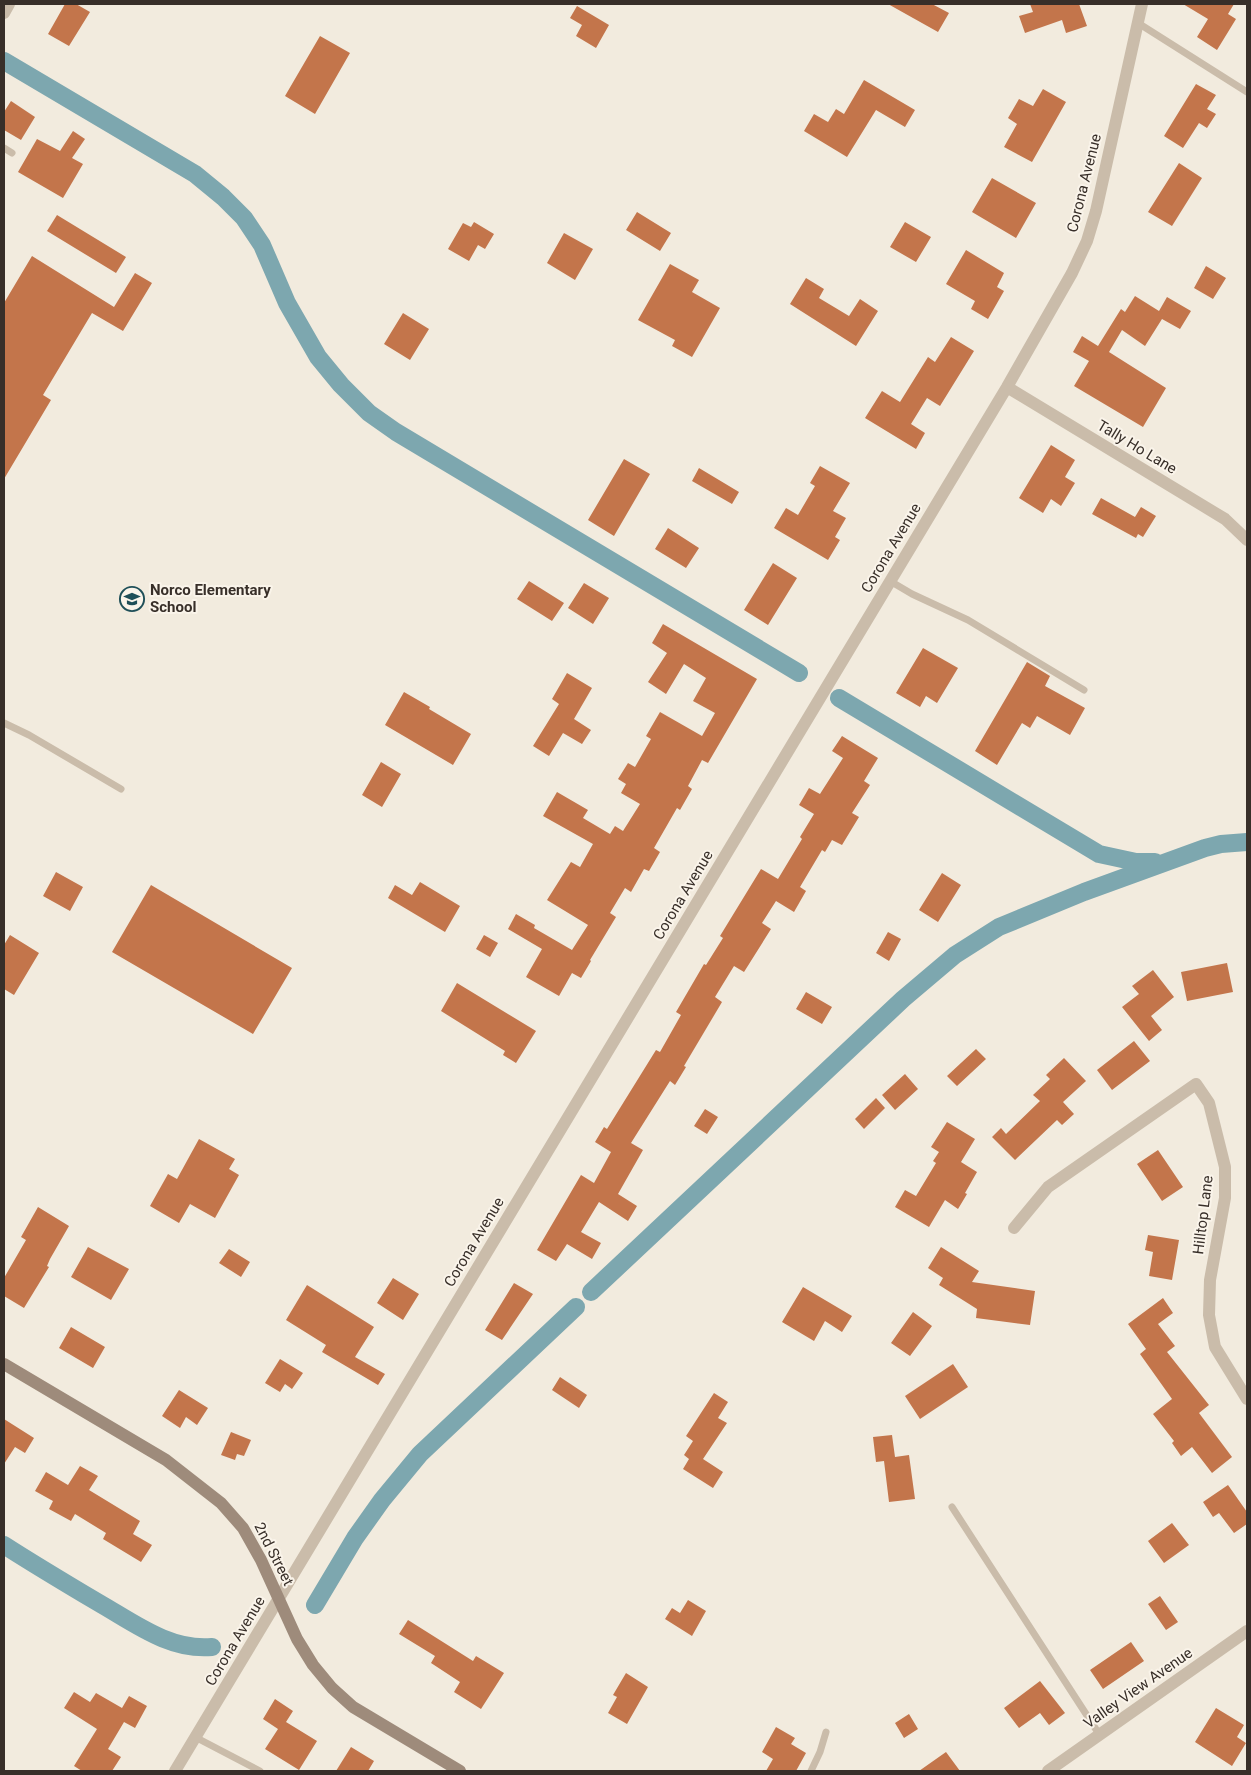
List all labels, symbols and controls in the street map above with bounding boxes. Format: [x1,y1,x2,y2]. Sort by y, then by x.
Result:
street label: Corona Avenue [1063,132,1105,234]
street label: Tally Ho Lane [1094,416,1180,478]
street label: Corona Avenue [857,500,925,596]
place label: Norco Elementary School [150,581,271,616]
school or university icon: Norco Elementary School [119,586,145,612]
street label: Corona Avenue [649,847,717,943]
street label: Hilltop Lane [1189,1174,1217,1256]
street label: Corona Avenue [440,1194,508,1290]
street label: 2nd Street [250,1519,298,1589]
street label: Corona Avenue [201,1593,269,1689]
street label: Valley View Avenue [1080,1644,1196,1732]

